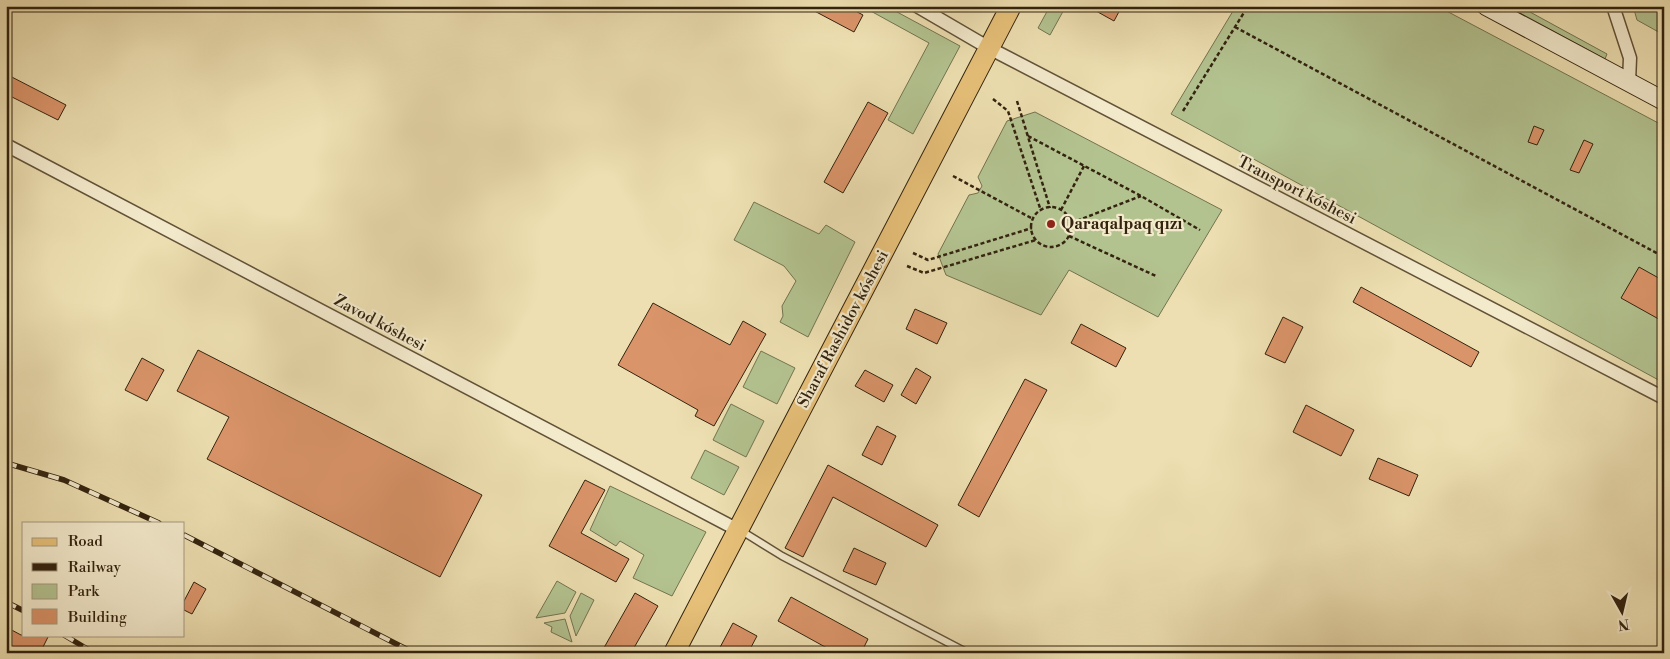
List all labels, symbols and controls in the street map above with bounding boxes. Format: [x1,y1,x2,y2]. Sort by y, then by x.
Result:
street label: Transport kóshesi [1234,151,1360,229]
place label: Qaraqalpaq qızı [1061,214,1182,234]
marker: Qaraqalpaq qızı [1045,218,1057,230]
street label: Sharaf Rashidov kóshesi [793,247,893,411]
street label: Zavod kóshesi [331,290,429,356]
legend [22,522,185,636]
text: Road [68,532,103,551]
text: Railway [68,558,122,577]
text: Park [68,582,100,601]
north arrow [1598,586,1648,636]
text: Building [67,608,127,627]
text: N [1617,614,1630,634]

